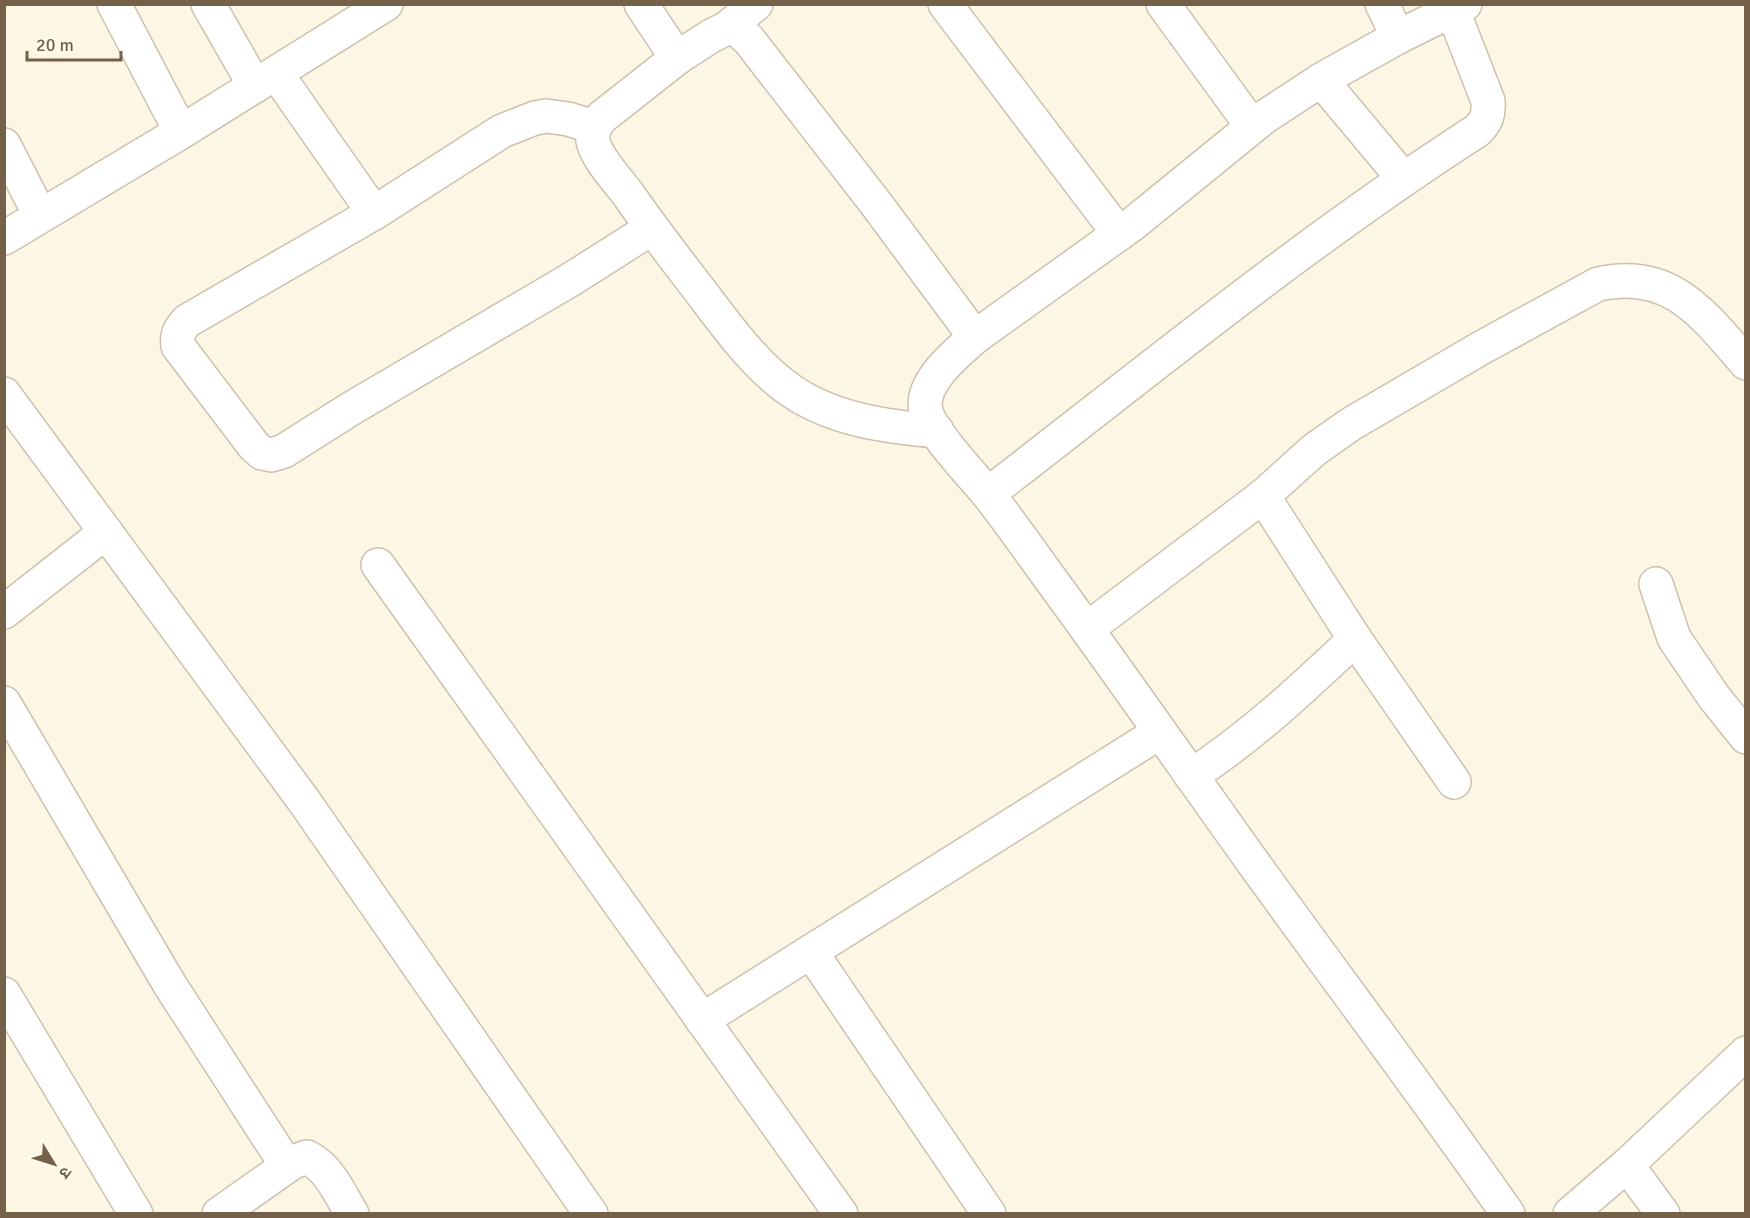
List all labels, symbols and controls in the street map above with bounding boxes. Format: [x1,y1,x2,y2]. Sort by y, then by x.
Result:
scale bar [27,24,122,62]
text: 20 m [36,34,74,56]
north arrow [24,1134,84,1194]
text: उ [54,1163,76,1183]

